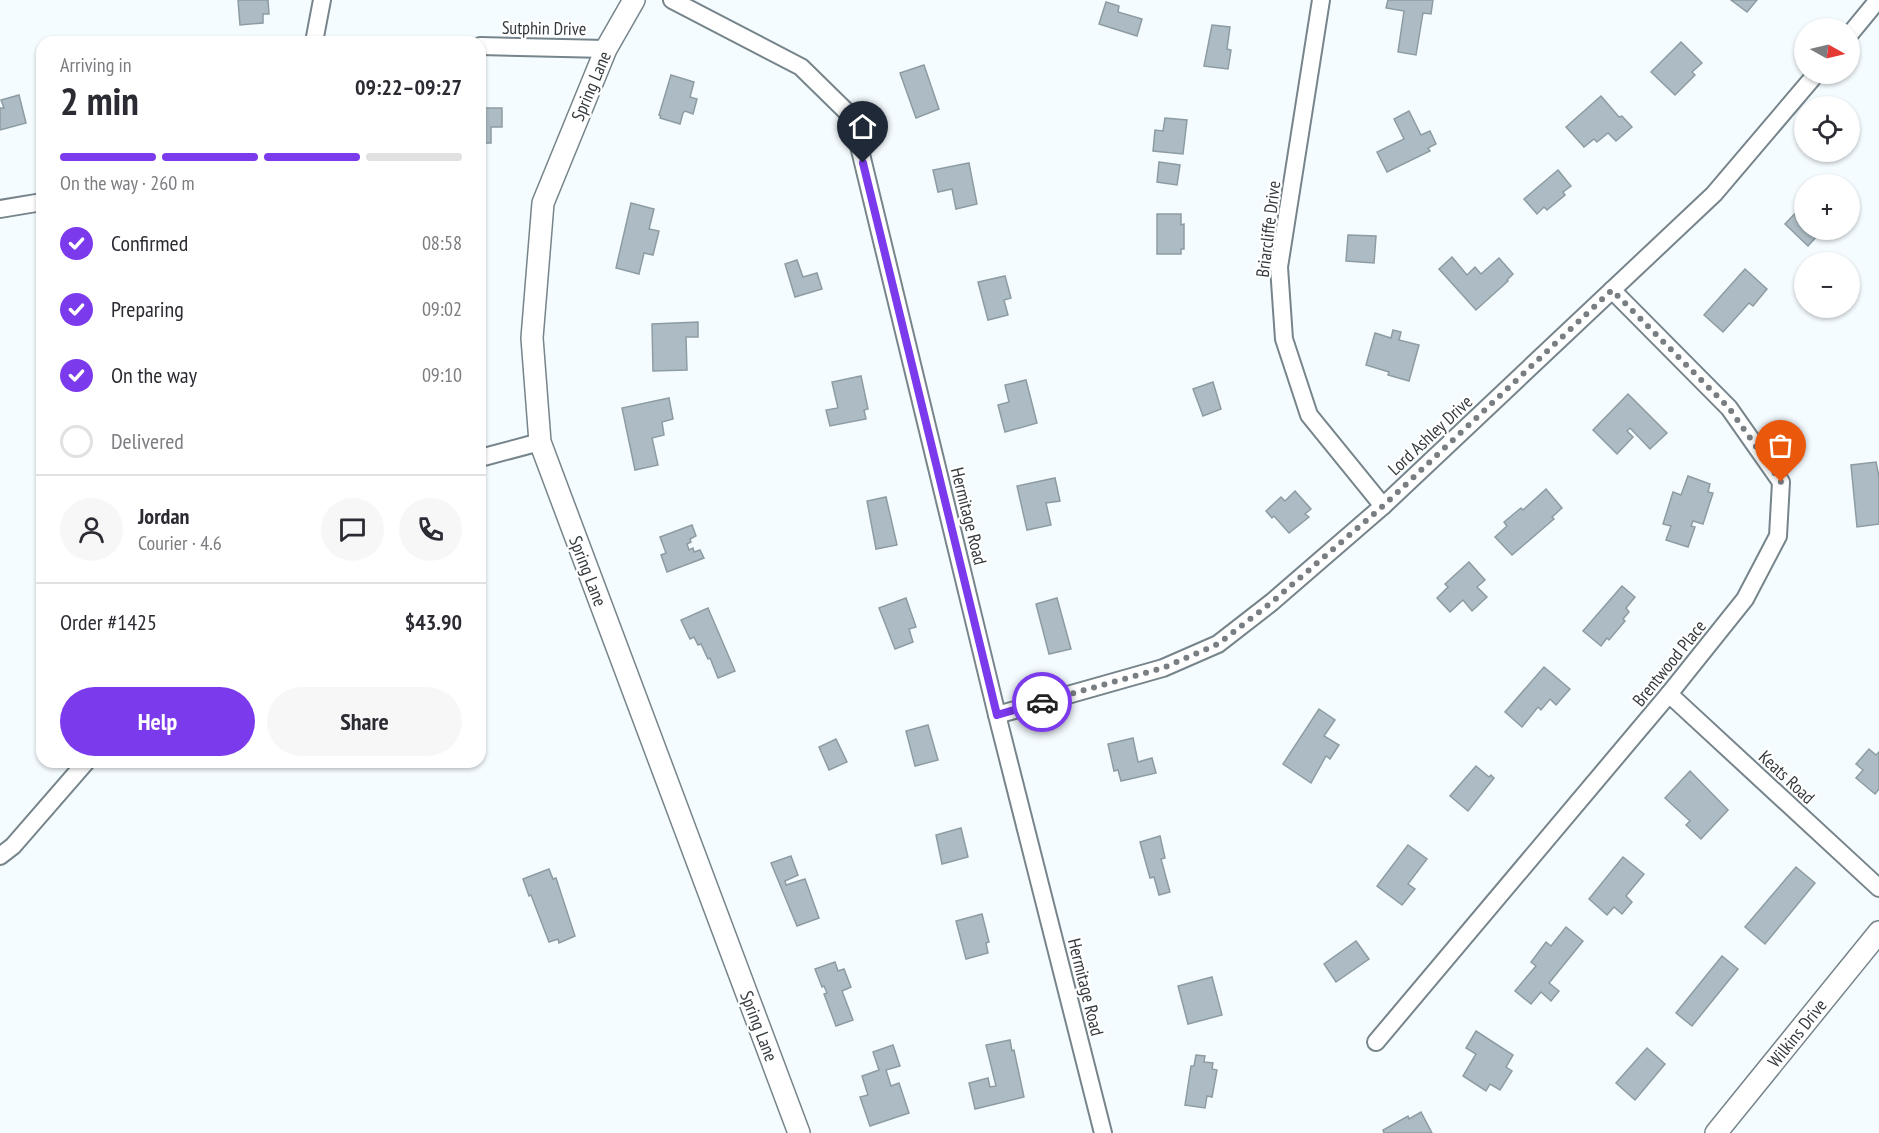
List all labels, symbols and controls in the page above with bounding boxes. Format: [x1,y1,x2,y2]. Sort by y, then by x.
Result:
street label: Sutphin Drive [502,16,586,40]
north arrow [1794,18,1860,84]
map controls [1794,18,1860,318]
street label: Spring Lane [566,48,616,124]
text: Arriving in [60,52,132,78]
text: 09:22–09:27 [355,73,462,101]
text: 2 min [60,75,139,126]
button: locate [1794,96,1860,162]
pin [837,101,888,163]
icon: home [846,110,879,143]
text: On the way · 260 m [60,170,195,196]
button: + [1794,174,1860,240]
street label: Briarcliffe Drive [1251,179,1285,279]
icon: check [60,227,93,260]
text: Confirmed [111,229,188,257]
text: 08:58 [422,230,462,256]
button: − [1794,252,1860,318]
icon: check [60,293,93,326]
text: Preparing [111,295,184,323]
text: 09:02 [422,296,462,322]
icon: check [60,359,93,392]
text: On the way [111,361,197,389]
text: 09:10 [422,362,462,388]
street label: Lord Ashley Drive [1383,390,1477,480]
pin [1755,420,1806,482]
text: Delivered [111,427,184,455]
icon: bag [1764,429,1797,462]
street label: Hermitage Road [946,465,992,567]
button: person [60,498,123,561]
button: chat [321,498,384,561]
button: phone [399,498,462,561]
text: Jordan [138,502,189,530]
text: Courier · 4.6 [138,530,222,556]
street label: Spring Lane [564,533,612,609]
text: Order #1425 [60,608,157,636]
text: $43.90 [405,608,462,636]
street label: Brentwood Place [1627,615,1711,711]
courier [1012,672,1072,732]
icon: car [1026,686,1059,719]
button: Help [60,687,255,756]
button: Share [267,687,462,756]
street label: Keats Road [1754,745,1820,809]
street label: Hermitage Road [1063,936,1109,1038]
street label: Spring Lane [735,988,783,1064]
street label: Wilkins Drive [1762,994,1832,1072]

